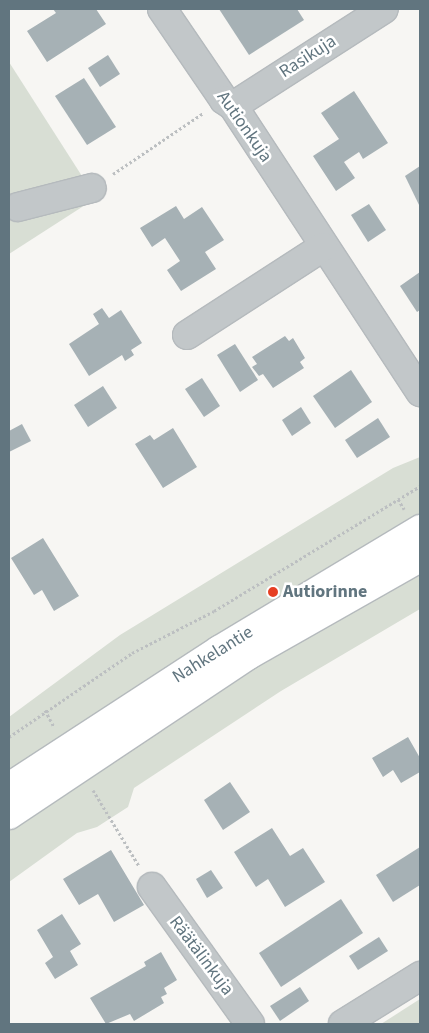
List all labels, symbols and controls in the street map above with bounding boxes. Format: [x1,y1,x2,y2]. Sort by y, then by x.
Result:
street label: Rasikuja [276,31,340,83]
street label: Autionkuja [212,87,276,167]
place label: Autiorinne [283,581,367,603]
marker: Autiorinne [267,586,279,598]
street label: Nahkelantie [169,622,257,688]
street label: Räätälinkuja [164,912,238,1000]

